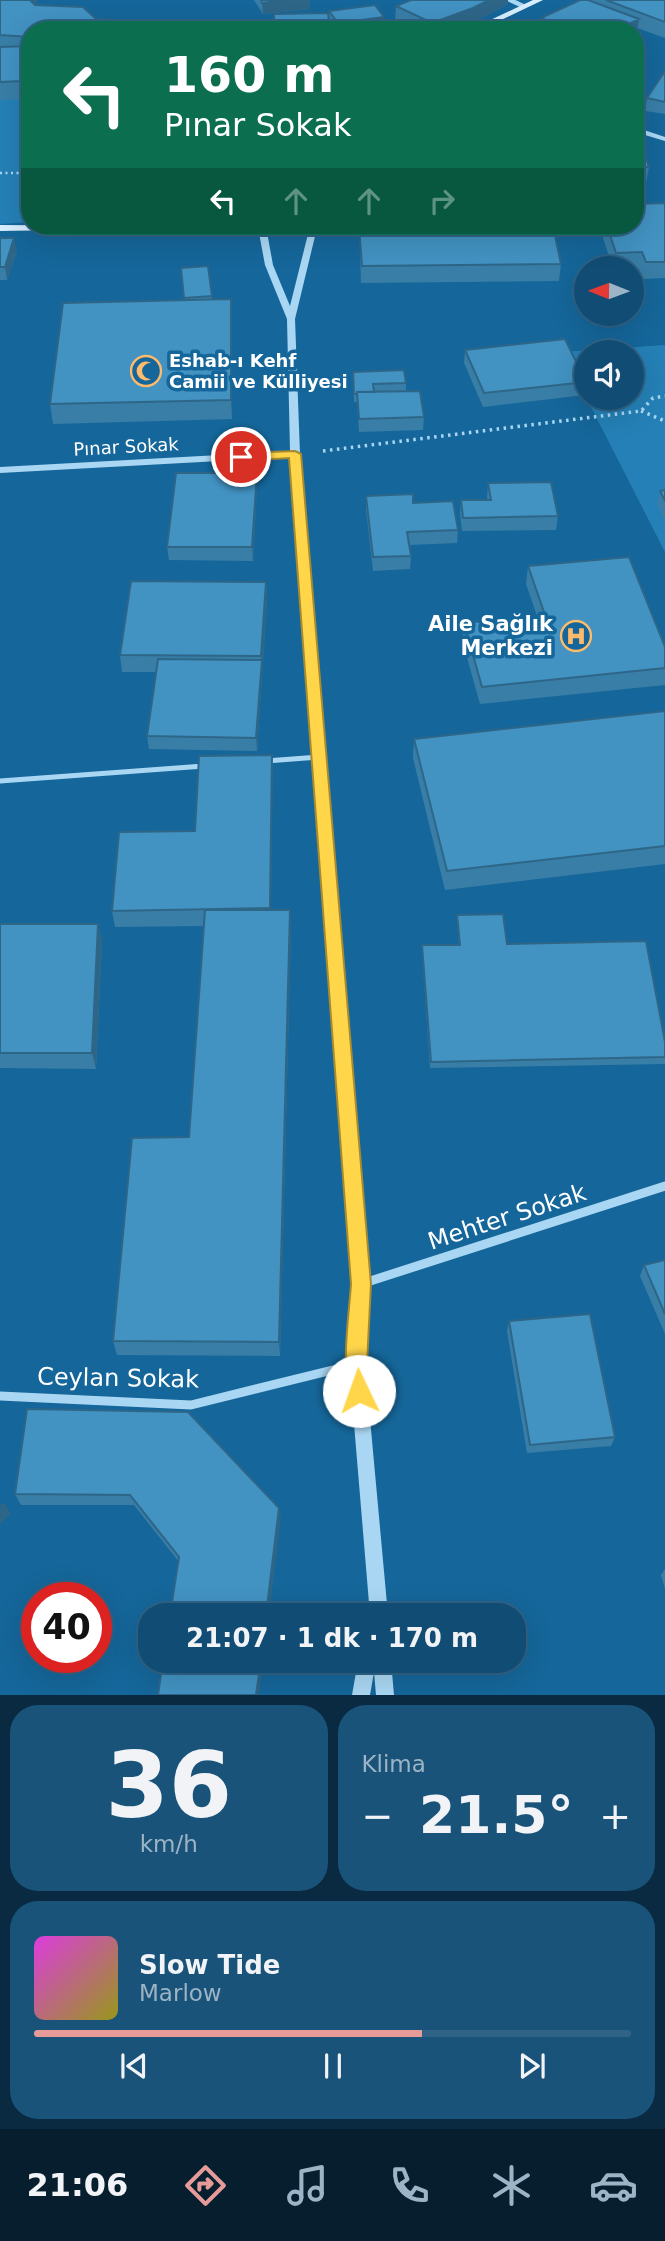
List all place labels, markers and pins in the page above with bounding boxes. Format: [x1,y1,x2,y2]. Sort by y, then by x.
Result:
place label: Eshab-ı Kehf Camii ve Külliyesi [169,350,348,392]
mosque icon: Eshab-ı Kehf Camii ve Külliyesi [129,354,163,388]
pin [211,427,271,487]
place label: Aile Sağlık Merkezi [428,612,554,660]
hospital icon: Aile Sağlık Merkezi [559,619,593,653]

